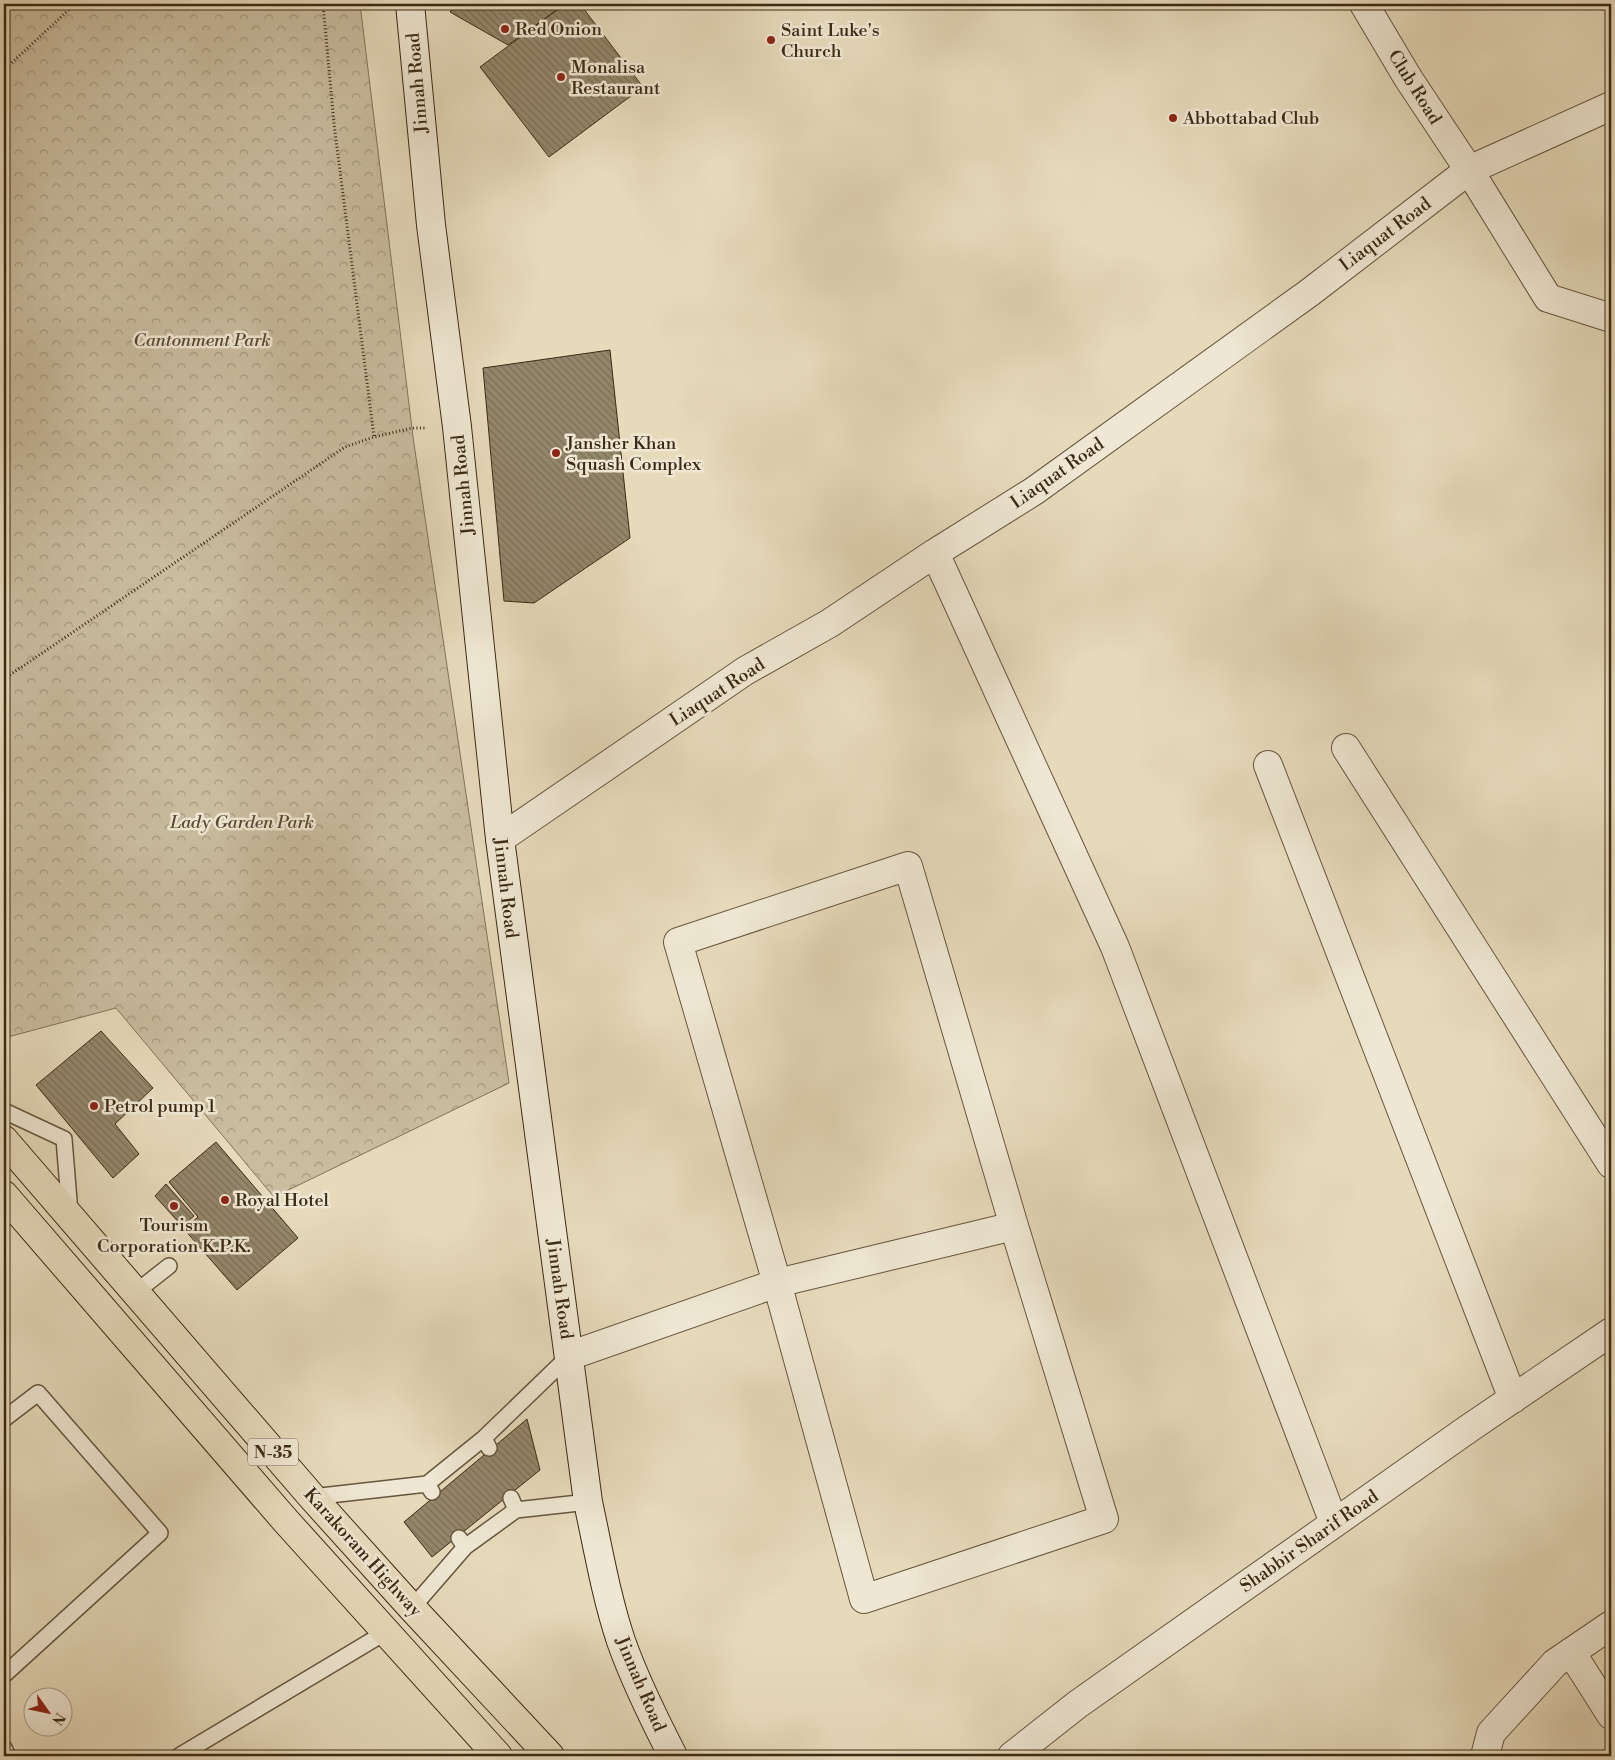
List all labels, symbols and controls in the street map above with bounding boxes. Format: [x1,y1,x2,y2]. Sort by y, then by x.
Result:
place label: Red Onion [515,18,602,41]
place label: Saint Luke's Church [781,19,880,63]
marker: Red Onion [499,23,511,35]
street label: Jinnah Road [402,31,433,135]
marker: Saint Luke's Church [765,34,777,46]
street label: Club Road [1383,46,1447,129]
place label: Monalisa Restaurant [571,56,661,100]
marker: Monalisa Restaurant [555,71,567,83]
place label: Abbottabad Club [1182,107,1319,130]
marker: Abbottabad Club [1167,112,1179,124]
street label: Liaquat Road [1335,192,1436,276]
park label: Cantonment Park [133,329,271,352]
place label: Jansher Khan Squash Complex [565,432,702,476]
street label: Liaquat Road [1006,432,1109,514]
street label: Jinnah Road [447,433,480,537]
marker: Jansher Khan Squash Complex [550,447,562,459]
street label: Liaquat Road [665,653,770,732]
park label: Lady Garden Park [169,811,314,834]
street label: Jinnah Road [488,836,523,940]
place label: Petrol pump 1 [104,1095,216,1118]
marker: Petrol pump 1 [88,1100,100,1112]
place label: Royal Hotel [235,1189,330,1212]
marker: Royal Hotel [219,1194,231,1206]
marker: Tourism Corporation K.P.K. [168,1200,180,1212]
place label: Tourism Corporation K.P.K. [97,1214,251,1258]
street label: Jinnah Road [541,1236,578,1341]
road number: N-35 [248,1438,298,1465]
street label: Karakoram Highway [299,1483,427,1622]
street label: Shabbir Sharif Road [1235,1484,1384,1598]
street label: Jinnah Road [610,1632,671,1736]
north arrow [22,1688,72,1738]
text: N [47,1709,69,1728]

